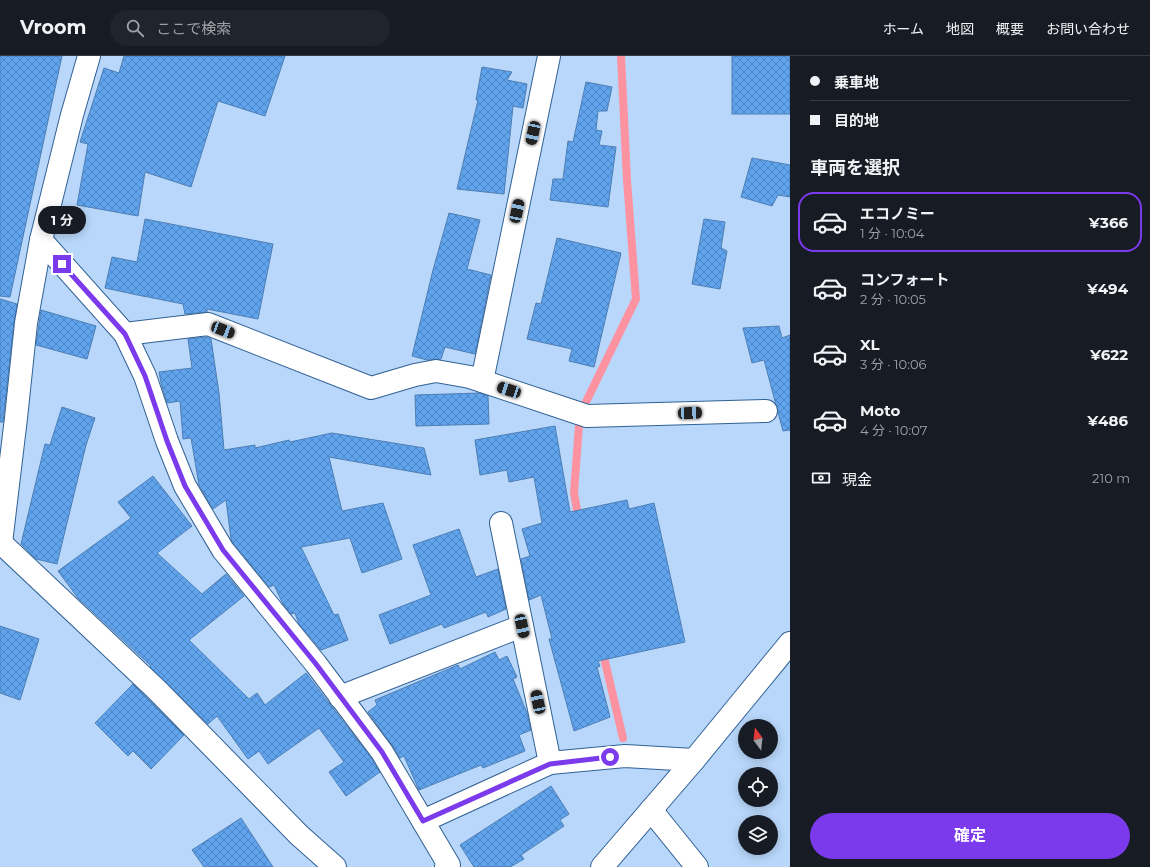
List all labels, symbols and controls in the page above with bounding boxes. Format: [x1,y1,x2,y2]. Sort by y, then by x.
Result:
search box [110,10,390,46]
text: Vroom [20,16,86,39]
icon: search [124,17,146,39]
text: ここで検索 [156,19,231,38]
text: ホーム [882,20,924,38]
text: 地図 [946,20,974,38]
text: 概要 [996,20,1024,38]
text: お問い合わせ [1046,20,1130,38]
text: 乗車地 [834,73,879,92]
text: 目的地 [834,111,879,130]
car [525,120,541,146]
text: 車両を選択 [810,157,900,179]
car [509,198,525,224]
icon: car [812,204,848,240]
text: エコノミー [860,204,935,223]
callout: 1 分 [38,206,86,234]
text: 1 分 [51,212,73,228]
text: ¥366 [1089,213,1128,232]
text: 1 分 · 10:04 [860,225,924,241]
route end [53,255,71,273]
icon: car [812,270,848,306]
text: コンフォート [860,270,950,289]
text: ¥494 [1087,279,1128,298]
text: 2 分 · 10:05 [860,291,926,307]
car [210,320,236,340]
text: XL [860,335,879,354]
icon: car [812,336,848,372]
text: ¥622 [1090,345,1128,364]
text: 3 分 · 10:06 [860,356,926,372]
car [496,381,522,399]
text: Moto [860,401,900,420]
icon: car [812,402,848,438]
car [678,407,702,419]
text: ¥486 [1087,411,1128,430]
text: 4 分 · 10:07 [860,422,927,438]
icon: cash [810,467,832,489]
text: 現金 [842,470,872,489]
text: 210 m [1092,470,1130,486]
car [514,613,530,639]
car [530,689,546,715]
north arrow [738,719,778,759]
map controls [738,719,778,855]
route start [601,748,619,766]
button: locate [738,767,778,807]
button: 確定 [810,813,1130,859]
button: layers [738,815,778,855]

